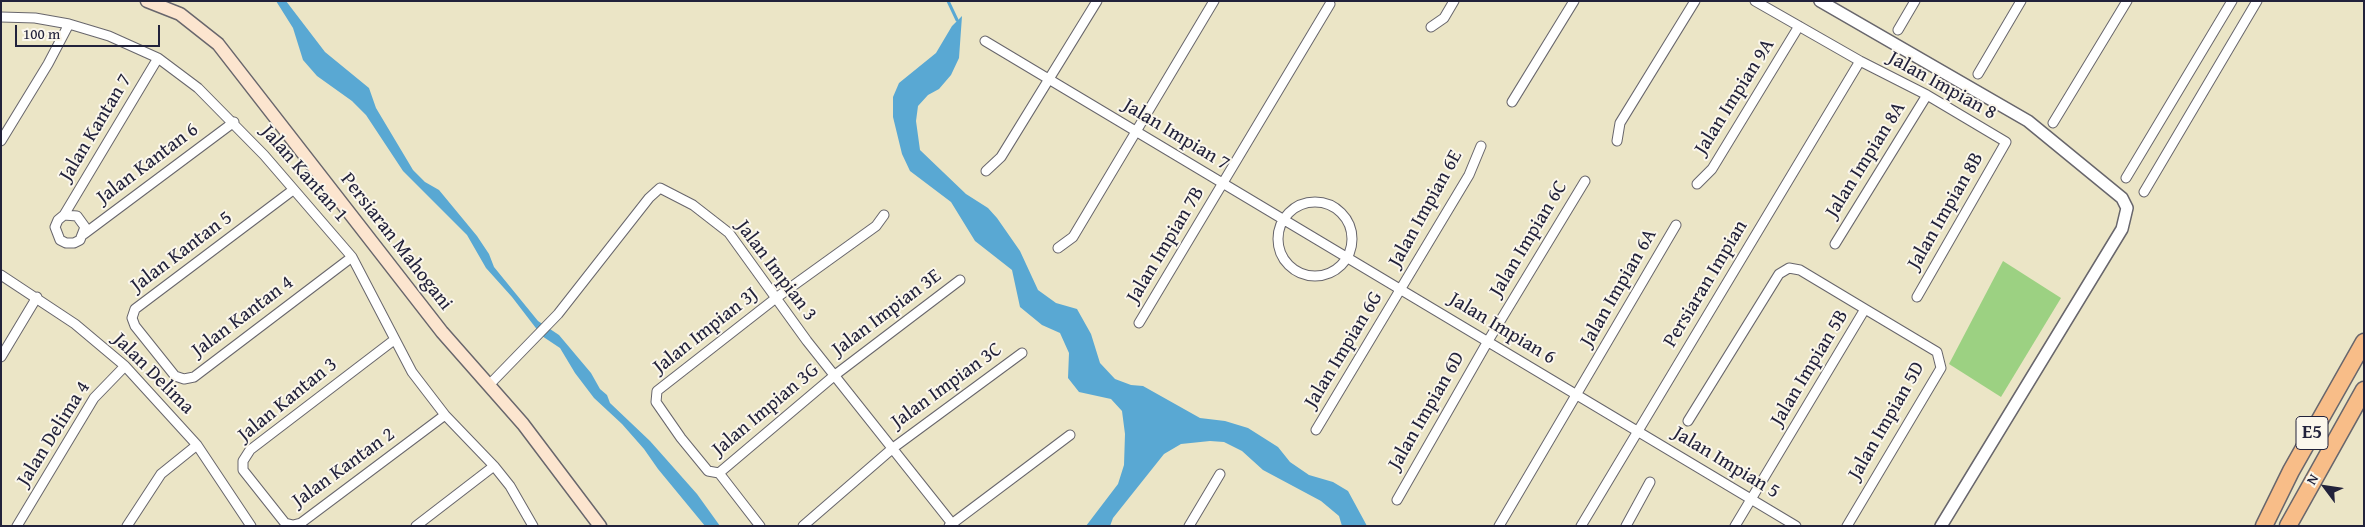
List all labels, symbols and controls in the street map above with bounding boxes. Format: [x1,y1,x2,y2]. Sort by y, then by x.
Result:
scale bar [18,15,162,47]
text: 100 m [23,23,60,44]
street label: Jalan Impian 9A [1690,35,1780,159]
street label: Jalan Impian 8 [1884,46,2000,126]
street label: Jalan Kantan 7 [55,70,137,186]
street label: Jalan Impian 7 [1118,94,1234,176]
street label: Jalan Impian 8A [1821,98,1911,222]
street label: Jalan Kantan 6 [93,118,203,210]
street label: Jalan Kantan 1 [255,121,353,227]
street label: Jalan Impian 6E [1384,146,1468,272]
street label: Jalan Impian 8B [1903,148,1989,274]
street label: Persiaran Mahogani [335,168,457,316]
street label: Jalan Impian 6C [1485,177,1573,301]
street label: Jalan Impian 7B [1122,183,1210,307]
street label: Jalan Kantan 5 [127,206,237,298]
street label: Jalan Impian 3 [730,216,822,326]
street label: Persiaran Impian [1659,216,1753,352]
street label: Jalan Impian 6A [1576,225,1662,351]
street label: Jalan Impian 3E [828,264,946,362]
street label: Jalan Kantan 4 [188,271,298,363]
street label: Jalan Impian 3J [649,283,763,379]
street label: Jalan Impian 6G [1300,287,1388,413]
street label: Jalan Impian 6 [1444,288,1560,370]
street label: Jalan Impian 5B [1766,306,1854,430]
street label: Jalan Delima [107,328,199,420]
street label: Jalan Impian 3C [887,338,1007,434]
street label: Jalan Impian 6D [1384,348,1470,474]
street label: Jalan Kantan 3 [234,353,342,447]
street label: Jalan Impian 3G [708,358,824,462]
street label: Jalan Impian 5D [1844,358,1930,484]
street label: Jalan Delima 4 [12,377,96,491]
road number: E5 [2296,416,2328,449]
street label: Jalan Impian 5 [1668,422,1784,504]
street label: Jalan Kantan 2 [288,423,400,513]
north arrow [2300,462,2350,512]
text: N [2301,470,2323,488]

